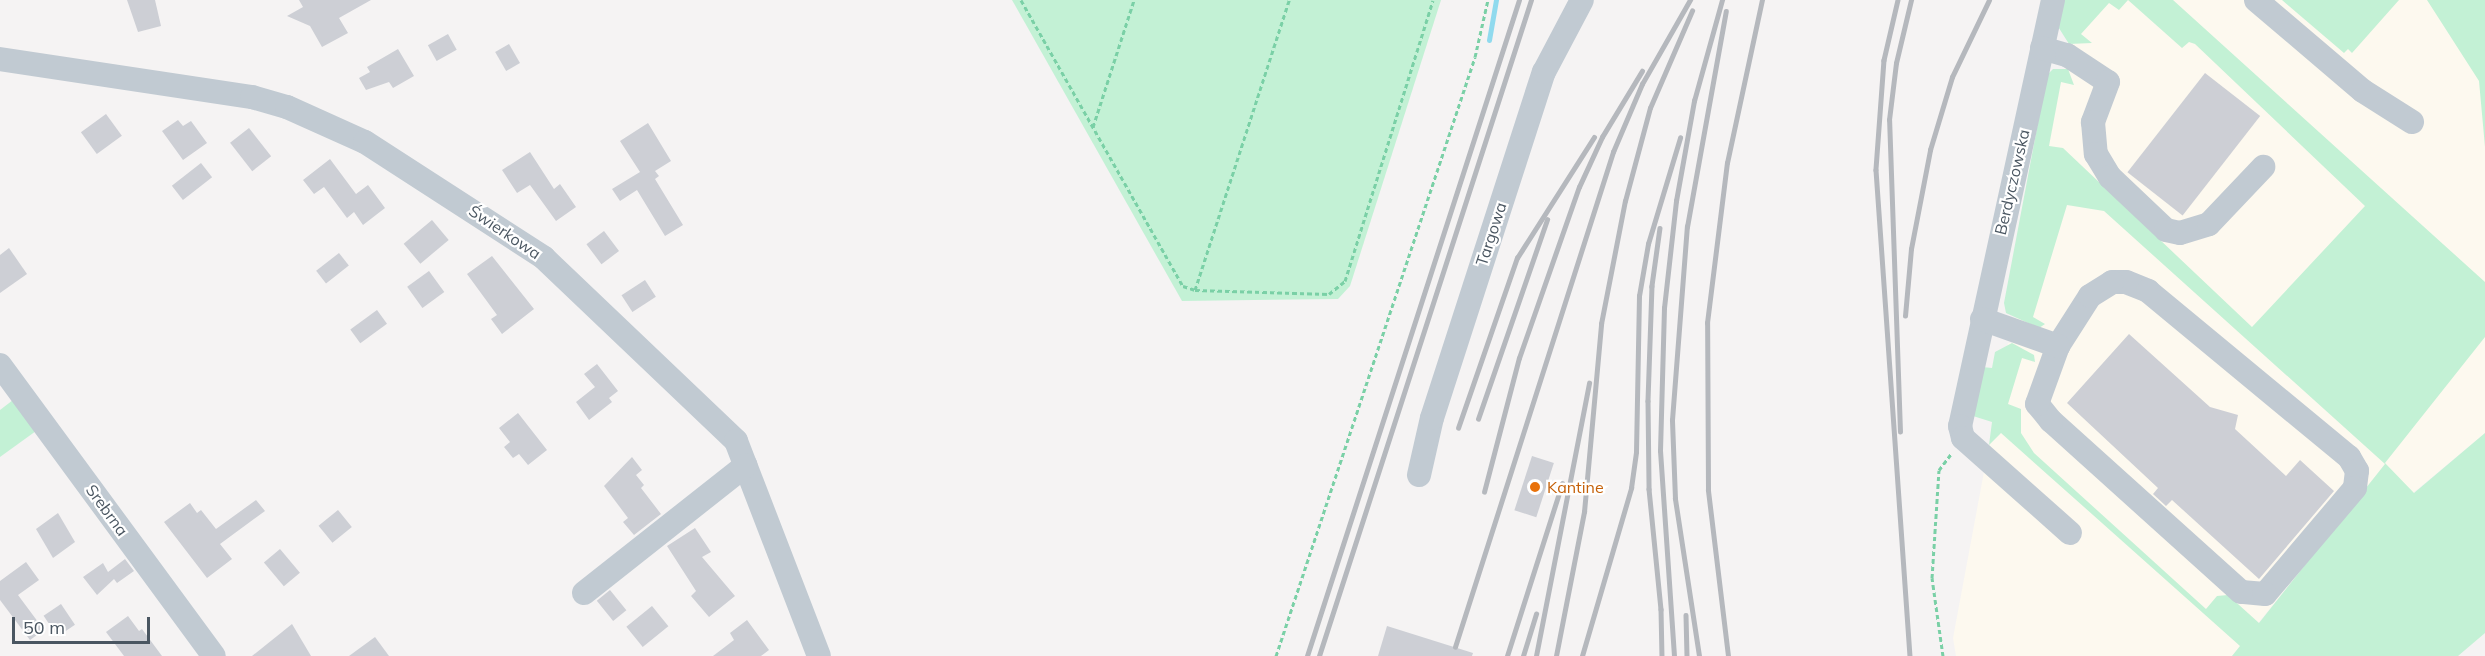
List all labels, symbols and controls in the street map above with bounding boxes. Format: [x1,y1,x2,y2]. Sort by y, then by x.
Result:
street label: Berdyczowska [1991,127,2033,237]
street label: Targowa [1472,200,1510,268]
street label: Świerkowa [465,201,545,263]
place label: Kantine [1547,477,1604,497]
marker: Kantine [1528,480,1542,494]
street label: Srebrna [82,481,132,539]
scale bar [15,605,153,643]
text: 50 m [23,616,65,639]

